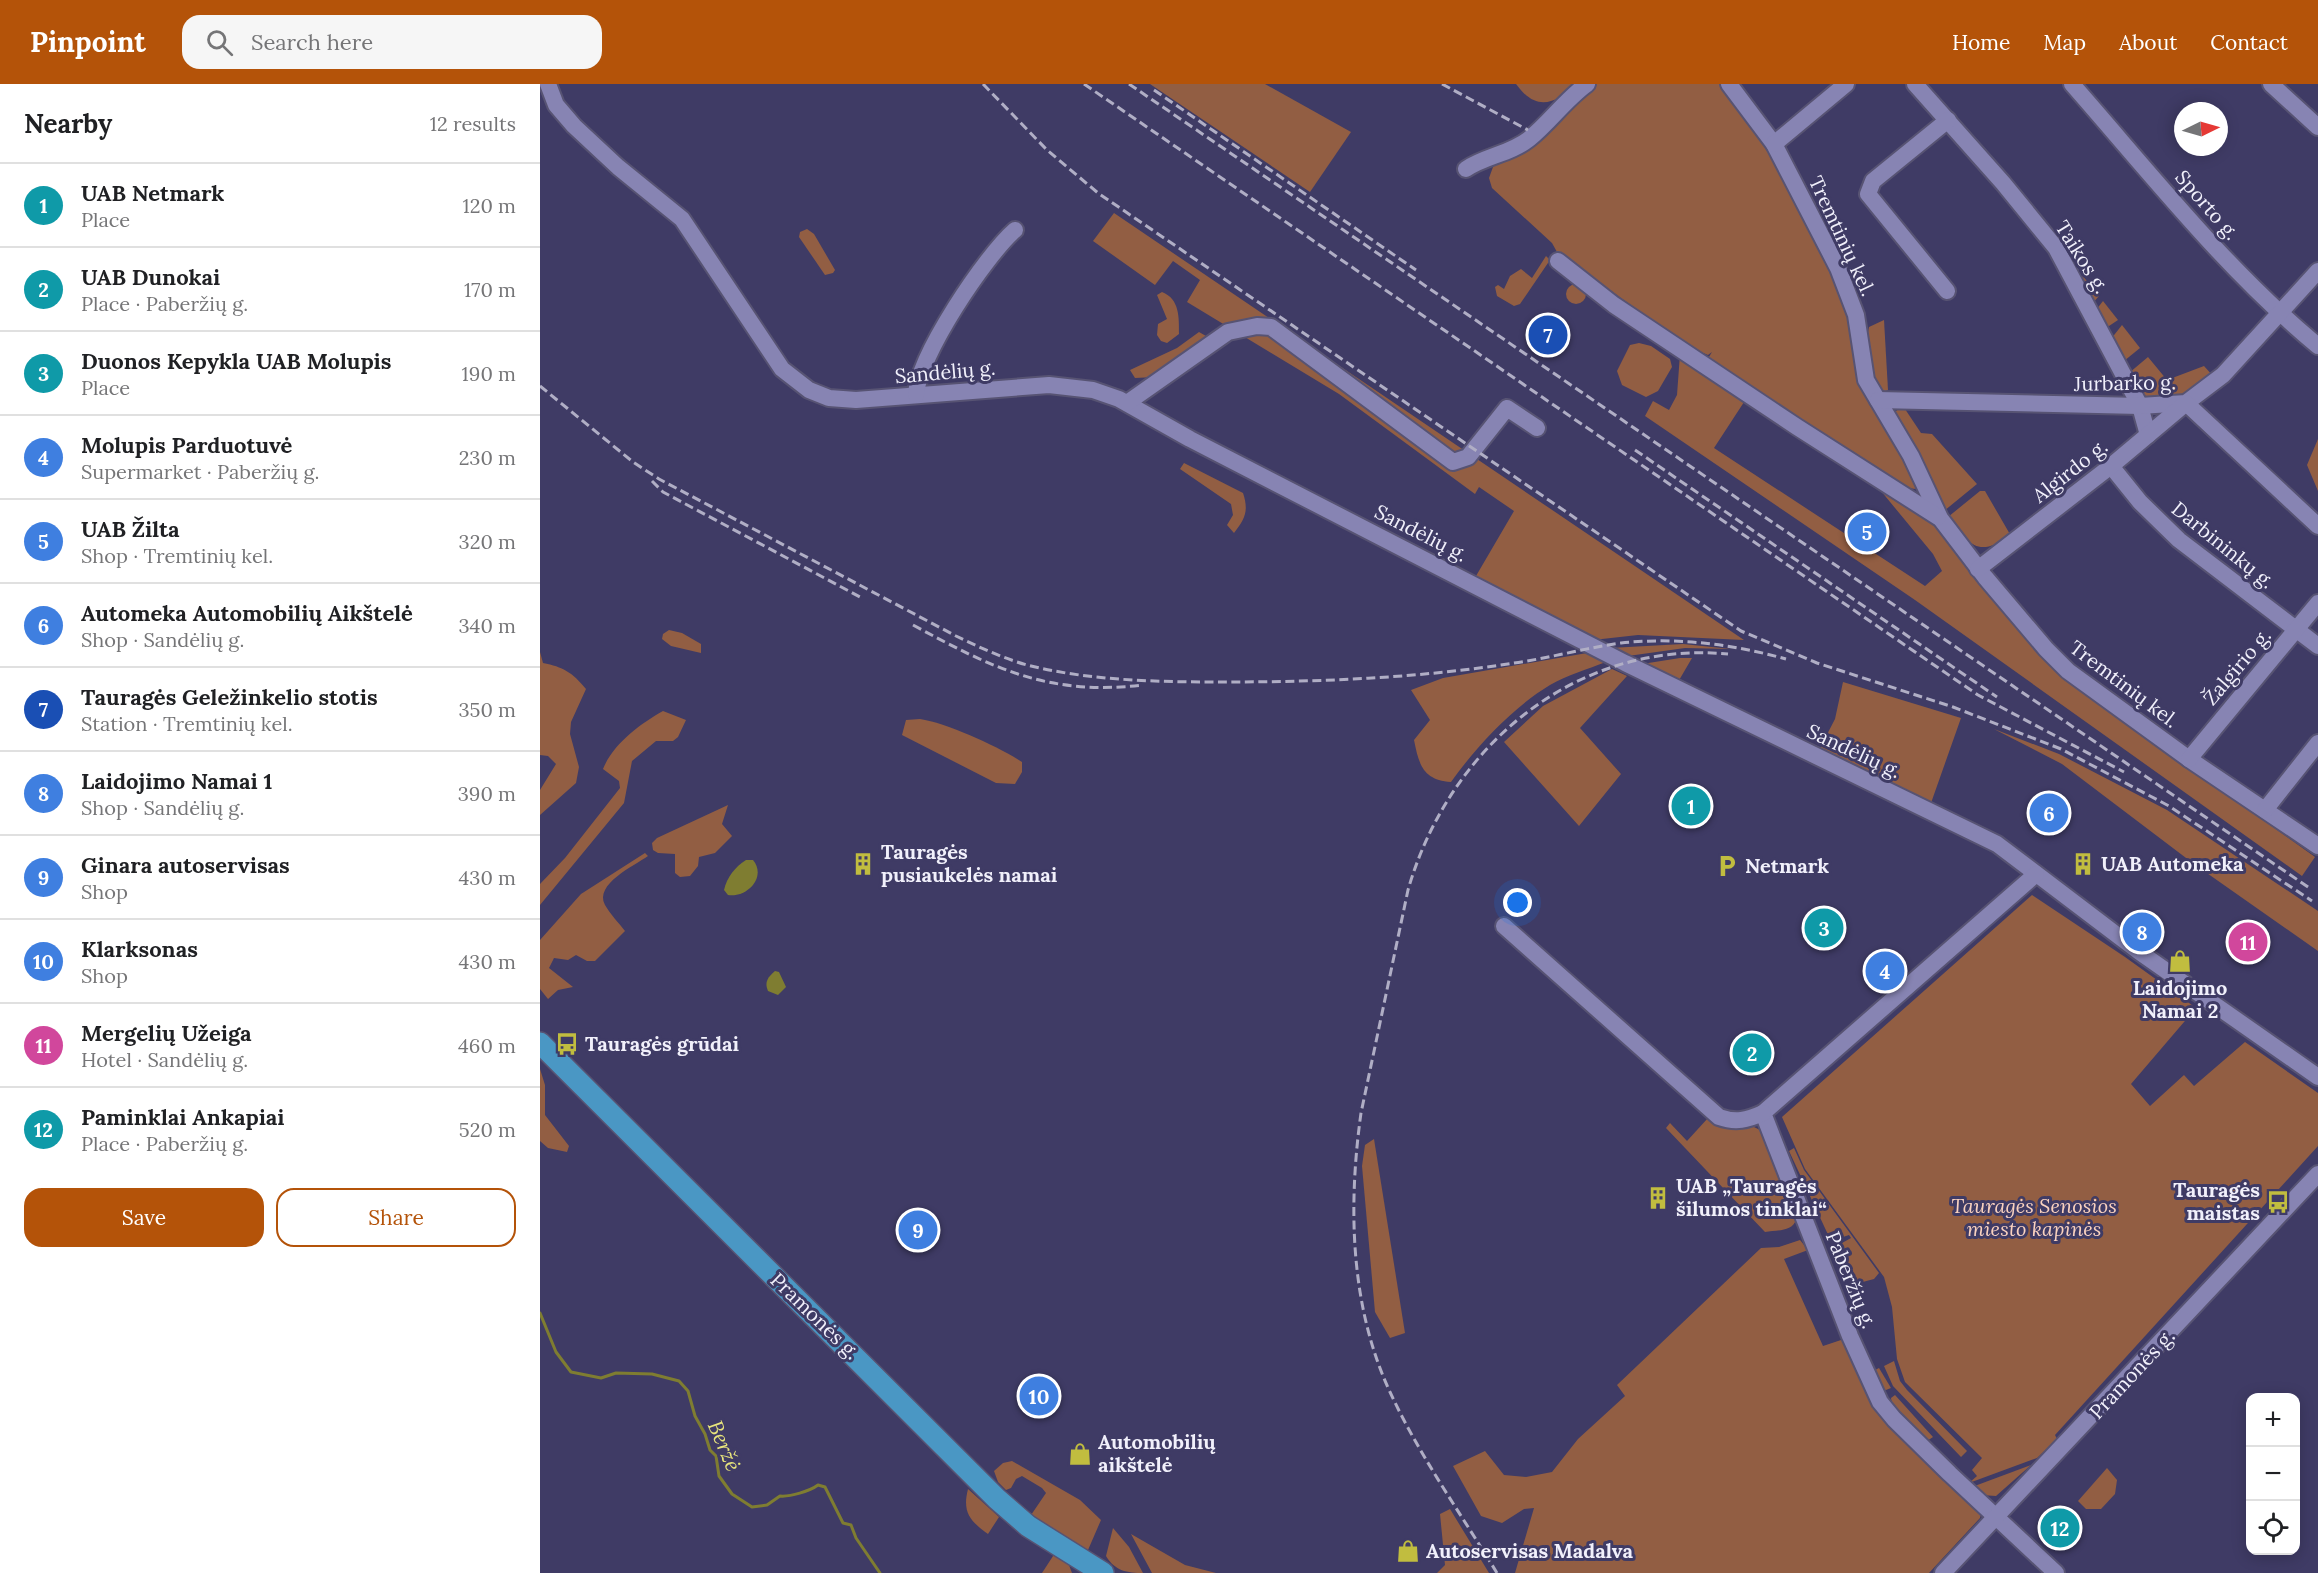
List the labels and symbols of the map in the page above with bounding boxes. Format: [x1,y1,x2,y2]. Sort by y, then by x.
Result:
north arrow [2174,102,2228,156]
street label: Sporto g. [2170,165,2244,245]
street label: Tremtinių kel. [1804,172,1881,300]
street label: Taikos g. [2050,216,2115,298]
pin: 7 [1528,312,1568,358]
street label: Sandėlių g. [894,355,996,388]
street label: Jurbarko g. [2073,369,2176,396]
street label: Algirdo g. [2026,433,2112,508]
street label: Darbininkų g. [2167,496,2280,594]
street label: Sandėlių g. [1371,499,1472,567]
pin: 5 [1848,510,1886,554]
street label: Žalgirio g. [2197,623,2276,710]
street label: Tremtinių kel. [2065,635,2184,733]
street label: Sandėlių g. [1803,718,1905,783]
pin: 1 [1672,784,1710,828]
pin: 6 [2030,790,2068,836]
place label: Tauragės pusiaukelės namai [881,839,1058,887]
building icon: Tauragės pusiaukelės namai [850,851,876,877]
building icon: UAB Automeka [2070,851,2096,877]
place label: UAB Automeka [2101,851,2244,876]
parking icon: Netmark [1714,853,1740,879]
place label: Netmark [1745,853,1829,878]
your location [1503,888,1532,917]
pin: 3 [1804,906,1844,950]
pin: 8 [2122,910,2162,954]
pin: 11 [2228,920,2268,964]
pin: 4 [1866,948,1904,994]
shop icon: Laidojimo Namai 2 [2167,948,2193,974]
place label: Laidojimo Namai 2 [2133,975,2227,1023]
pin: 2 [1732,1030,1772,1076]
bus stop icon: Tauragės grūdai [554,1031,580,1057]
place label: Tauragės grūdai [585,1031,739,1056]
place label: UAB „Tauragės šilumos tinklai“ [1676,1173,1827,1221]
place label: Tauragės maistas [2173,1177,2260,1225]
building icon: UAB „Tauragės šilumos tinklai“ [1645,1185,1671,1211]
bus stop icon: Tauragės maistas [2265,1189,2291,1215]
park label: Tauragės Senosios miesto kapinės [1951,1193,2117,1241]
pin: 9 [898,1208,938,1252]
street label: Paberžių g. [1821,1228,1882,1332]
street label: Pramonės g. [766,1267,865,1364]
street label: Pramonės g. [2084,1323,2180,1424]
pin: 10 [1020,1374,1058,1418]
water label: Beržė [702,1416,747,1475]
place label: Automobilių aikštelė [1098,1429,1216,1477]
shop icon: Automobilių aikštelė [1067,1441,1093,1467]
pin: 12 [2040,1506,2080,1550]
shop icon: Autoservisas Madalva [1395,1538,1421,1564]
place label: Autoservisas Madalva [1426,1538,1633,1563]

